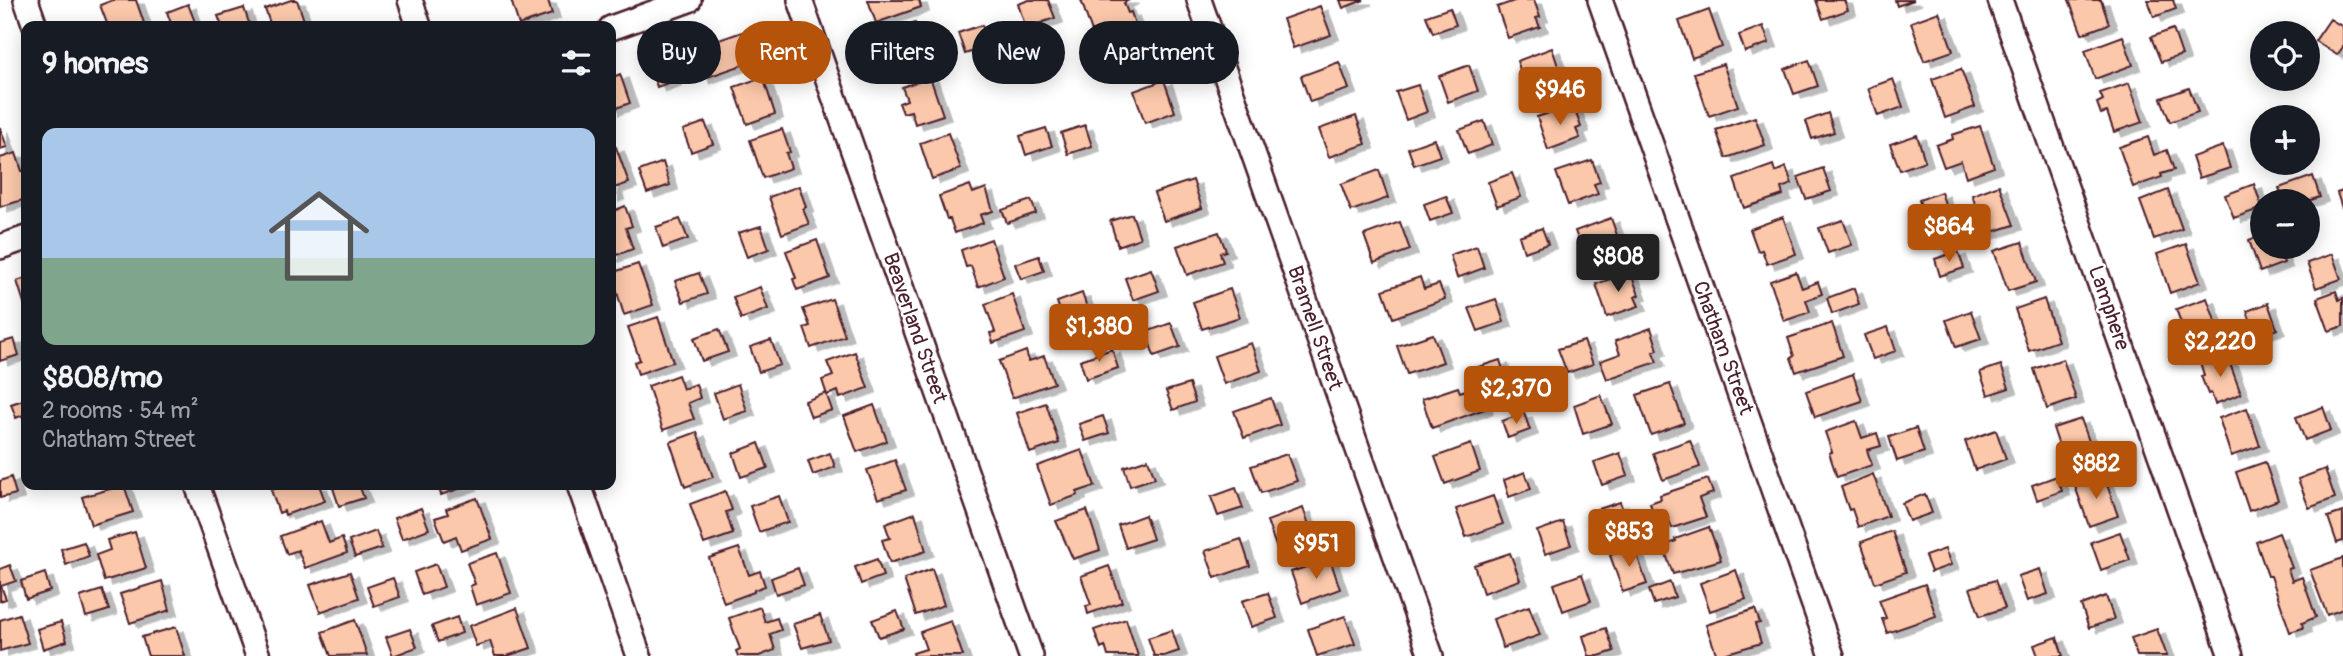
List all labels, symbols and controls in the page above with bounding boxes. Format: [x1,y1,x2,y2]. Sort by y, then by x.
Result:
chip: Buy [637,21,721,84]
chip: Rent [735,21,831,84]
chip: Filters [845,21,958,84]
chip: New [972,21,1065,84]
chip: Apartment [1079,21,1239,84]
map controls [2250,21,2320,259]
button: locate [2250,21,2320,91]
icon: filters [557,44,595,82]
text: 9 homes [42,45,148,82]
pin: $946 [1519,68,1601,127]
text: $946 [1534,75,1586,104]
button: + [2250,105,2320,175]
icon: home [256,173,382,299]
button: − [2250,189,2320,259]
pin: $864 [1908,204,1990,264]
text: $864 [1924,212,1974,241]
pin: $808 [1577,234,1659,294]
text: $808 [1592,242,1644,271]
street label: Beaverland Street [877,249,954,407]
street label: Bramell Street [1281,262,1349,394]
street label: Lamphere [2082,262,2136,355]
street label: Chatham Street [1686,278,1760,419]
pin: $1,380 [1042,304,1156,364]
text: $1,380 [1065,312,1133,341]
pin: $2,220 [2163,320,2277,379]
text: $2,220 [2184,327,2256,356]
text: $808/mo [42,359,163,396]
pin: $2,370 [1459,366,1573,426]
text: $2,370 [1480,374,1552,403]
text: 2 rooms · 54 m² [42,396,199,425]
text: Chatham Street [42,425,196,454]
pin: $882 [2055,442,2137,501]
text: $882 [2072,449,2120,478]
pin: $853 [1588,510,1670,569]
text: $853 [1604,517,1654,546]
pin: $951 [1275,522,1357,581]
text: $951 [1293,529,1339,558]

